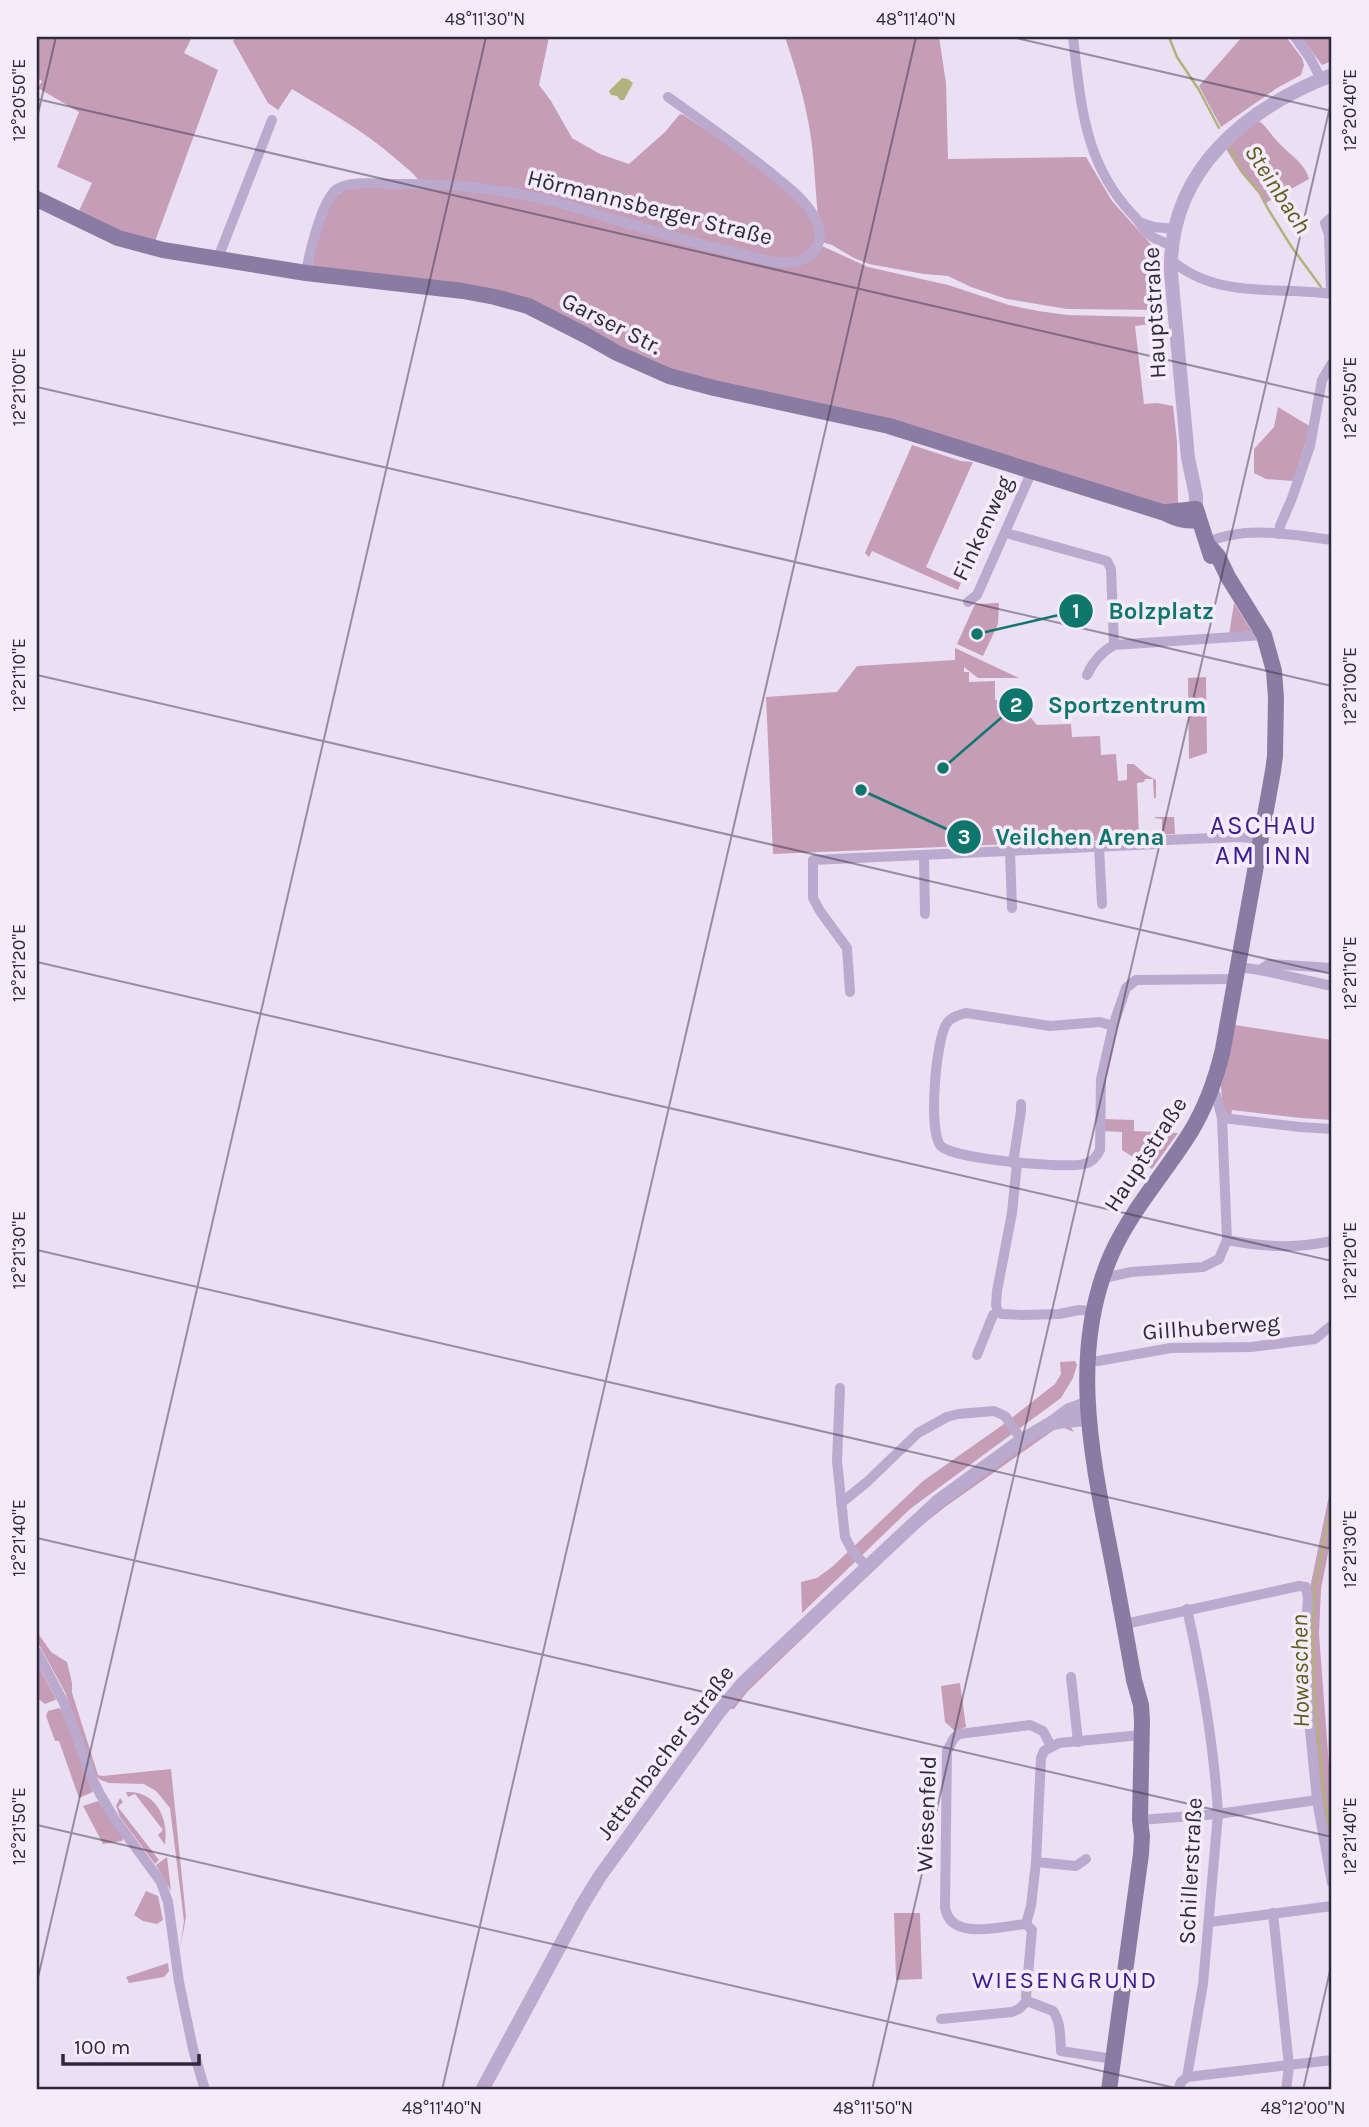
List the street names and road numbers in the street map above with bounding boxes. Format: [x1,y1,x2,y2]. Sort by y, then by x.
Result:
street label: Hörmannsberger Straße [525,164,775,251]
street label: Hauptstraße [1138,247,1171,379]
street label: Garser Str. [557,287,666,360]
street label: Finkenweg [946,471,1019,585]
street label: Hauptstraße [1098,1092,1193,1217]
street label: Gillhuberweg [1141,1309,1281,1346]
street label: Jettenbacher Straße [591,1660,740,1845]
street label: Wiesenfeld [911,1755,942,1873]
street label: Schillerstraße [1173,1797,1208,1945]

